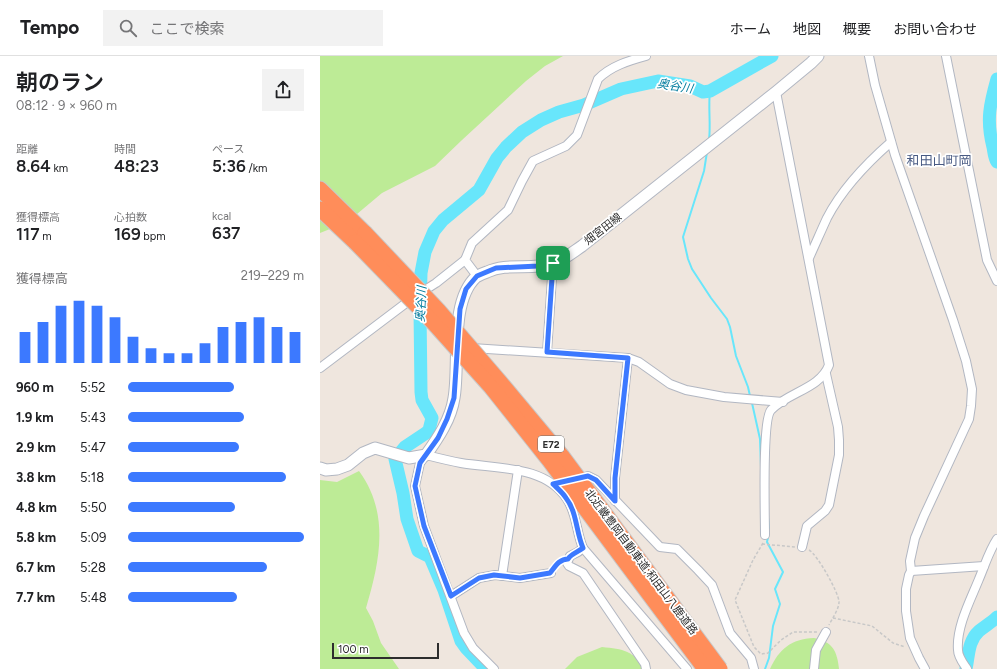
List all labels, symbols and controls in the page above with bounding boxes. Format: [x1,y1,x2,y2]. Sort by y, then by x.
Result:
search box [103,10,383,46]
text: Tempo [20,16,79,39]
icon: search [117,17,139,39]
text: ここで検索 [149,20,224,38]
text: ホーム [729,21,771,38]
text: 地図 [793,21,821,38]
text: 概要 [843,21,871,38]
text: お問い合わせ [893,21,977,38]
text: 朝のラン [16,69,104,96]
button: share [262,69,304,111]
water label: 奥谷川 [656,76,696,96]
text: 08:12 · 9 × 960 m [16,98,117,113]
text: 距離 [16,143,38,156]
text: 時間 [114,143,136,156]
text: ペース [212,143,244,156]
district label: 和田山町岡 [906,153,972,168]
text: 8.64 [16,156,51,176]
text: 48:23 [114,156,159,176]
text: 5:36 [212,156,246,176]
text: km [51,162,68,175]
text: /km [246,162,267,175]
text: kcal [212,210,231,223]
street label: 畑宮田線 [582,210,624,248]
text: 獲得標高 [16,211,60,224]
text: 心拍数 [114,211,147,224]
text: 637 [212,223,240,243]
text: 117 [16,224,40,244]
text: 169 [114,224,141,244]
text: m [40,230,52,243]
text: bpm [141,230,166,243]
pin [536,246,570,280]
icon: arrive [542,252,564,274]
text: 219–229 m [241,268,304,283]
text: 獲得標高 [16,271,68,286]
water label: 奥谷川 [413,284,429,322]
text: 960 m [16,380,54,395]
text: 5:52 [80,380,106,395]
text: 1.9 km [16,410,54,425]
text: 5:43 [80,410,106,425]
road number: E72 [538,436,564,452]
text: 2.9 km [16,440,56,455]
text: 5:47 [80,440,106,455]
text: 3.8 km [16,470,56,485]
text: 5:18 [80,470,104,485]
street label: 北近畿豊岡自動車道;和田山八鹿道路 [582,487,700,637]
text: 4.8 km [16,500,57,515]
text: 5:50 [80,500,107,515]
text: 5.8 km [16,530,56,545]
text: 5:09 [80,530,106,545]
text: 6.7 km [16,560,55,575]
text: 5:28 [80,560,106,575]
text: 7.7 km [16,590,55,605]
text: 5:48 [80,590,107,605]
scale bar [332,641,439,660]
text: 100 m [338,643,369,656]

